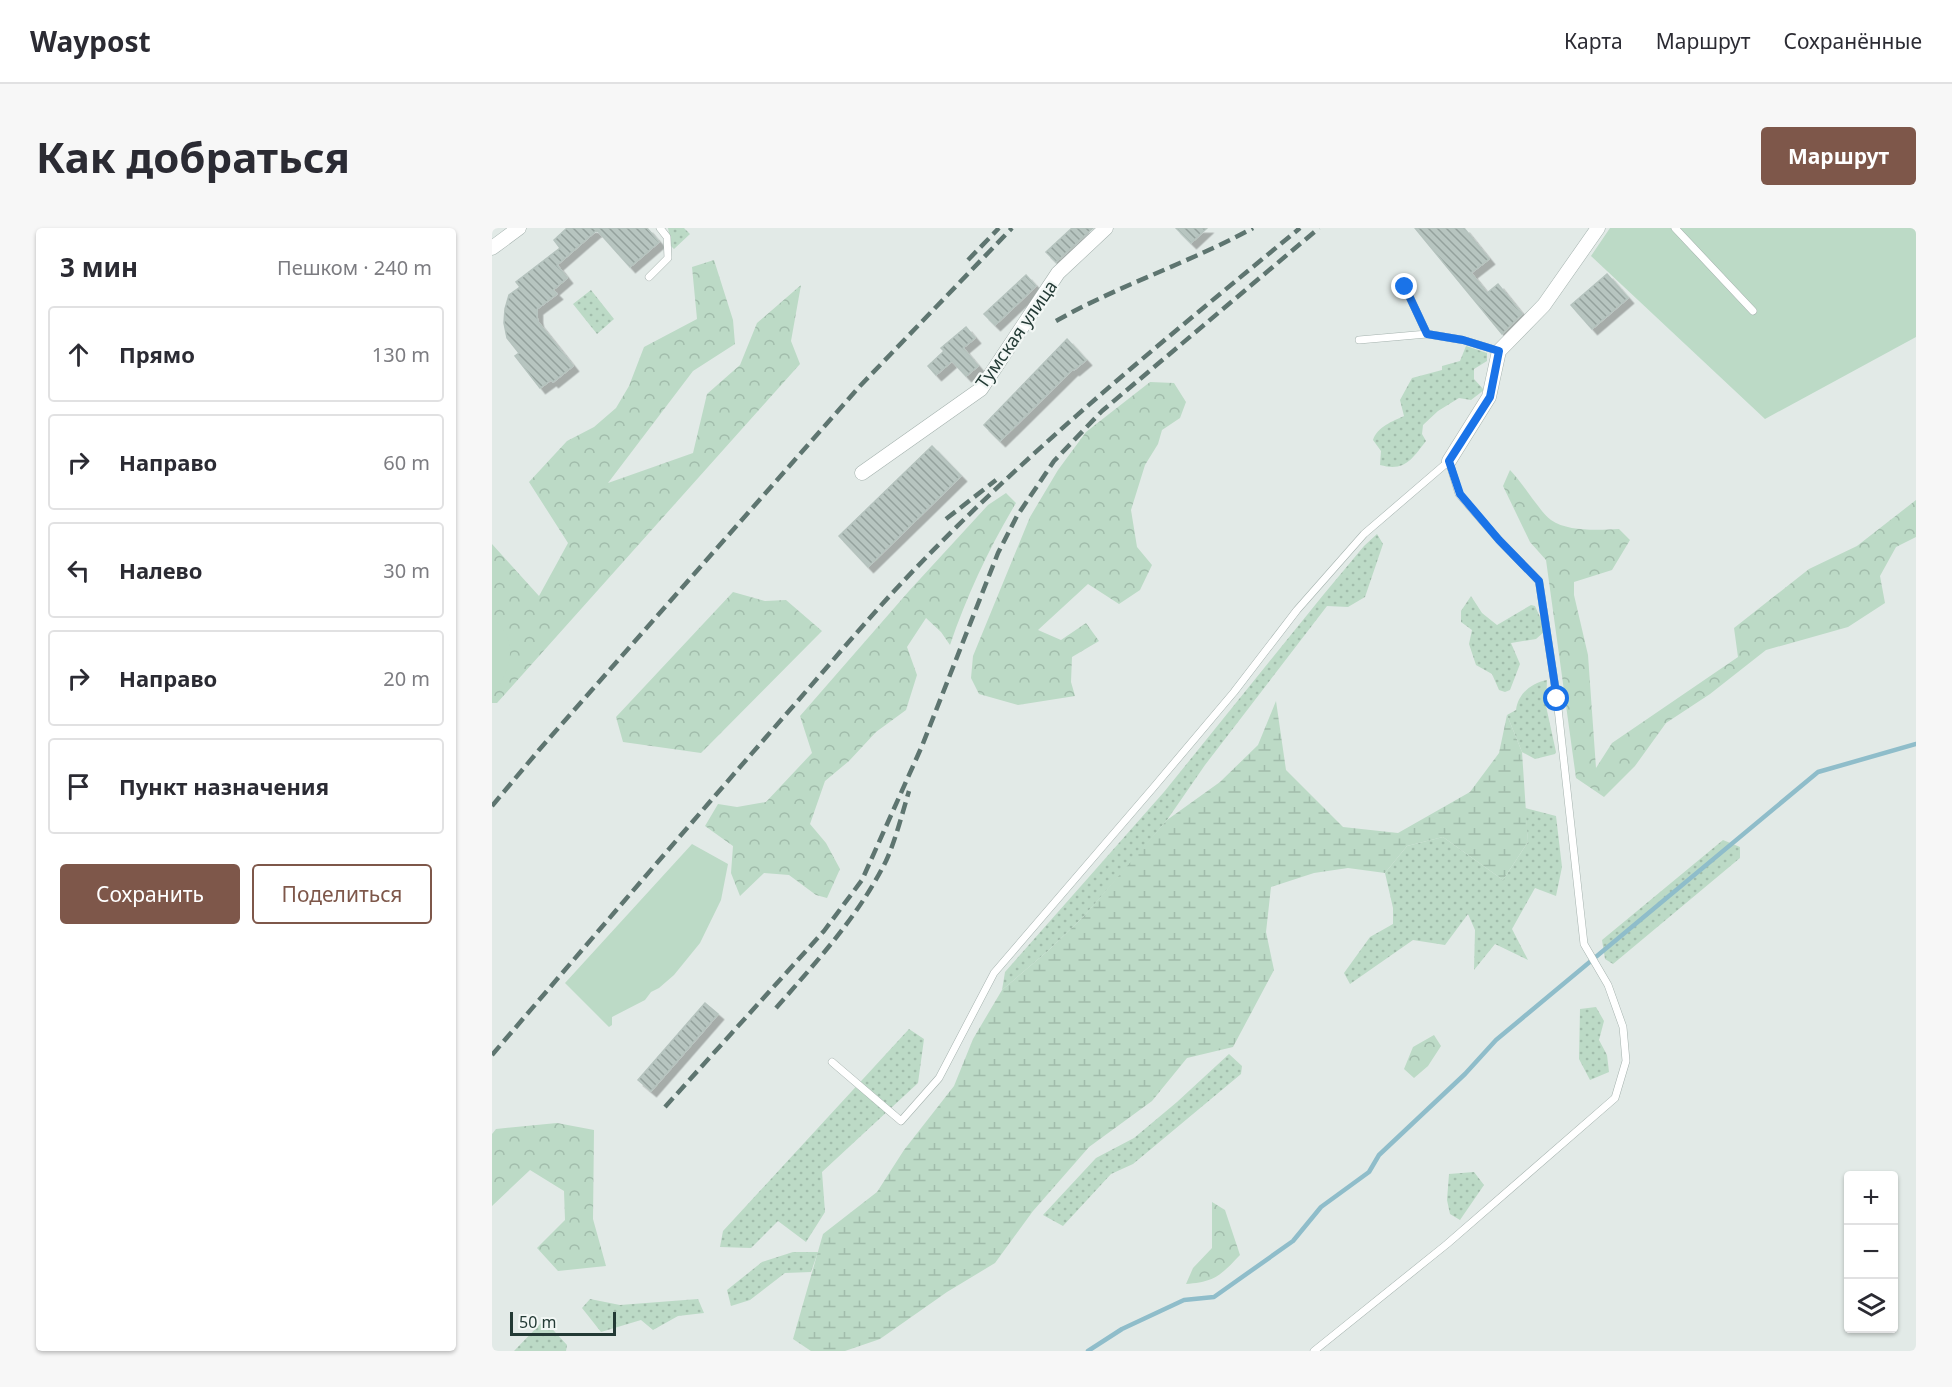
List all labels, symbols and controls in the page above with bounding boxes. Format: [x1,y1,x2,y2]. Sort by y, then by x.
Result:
text: Waypost [30,22,151,60]
text: Карта [1564,27,1623,55]
text: Маршрут [1656,27,1751,55]
text: Сохранённые [1784,27,1922,55]
button: Маршрут [1761,127,1916,185]
text: Как добраться [36,128,350,185]
text: 3 мин [60,249,138,285]
text: Пешком · 240 m [277,254,432,281]
route end [1391,273,1417,299]
street label: Тумская улица [970,275,1062,393]
icon: ahead [62,338,95,371]
text: Прямо [119,339,195,369]
text: 130 m [372,341,430,368]
icon: right [62,446,95,479]
text: Направо [119,447,217,477]
text: 60 m [383,449,430,476]
icon: left [62,554,95,587]
text: Налево [119,555,202,585]
text: 30 m [383,557,430,584]
icon: right [62,662,95,695]
text: Направо [119,663,217,693]
text: 20 m [383,665,430,692]
route start [1543,685,1569,711]
icon: arrive [62,770,95,803]
text: Пункт назначения [119,771,329,801]
button: Сохранить [60,864,240,924]
button: Поделиться [252,864,432,924]
map controls [1844,1171,1898,1333]
button: + [1844,1171,1898,1225]
button: − [1844,1225,1898,1279]
button: layers [1844,1279,1898,1333]
scale bar [510,1309,616,1336]
text: 50 m [519,1311,556,1333]

